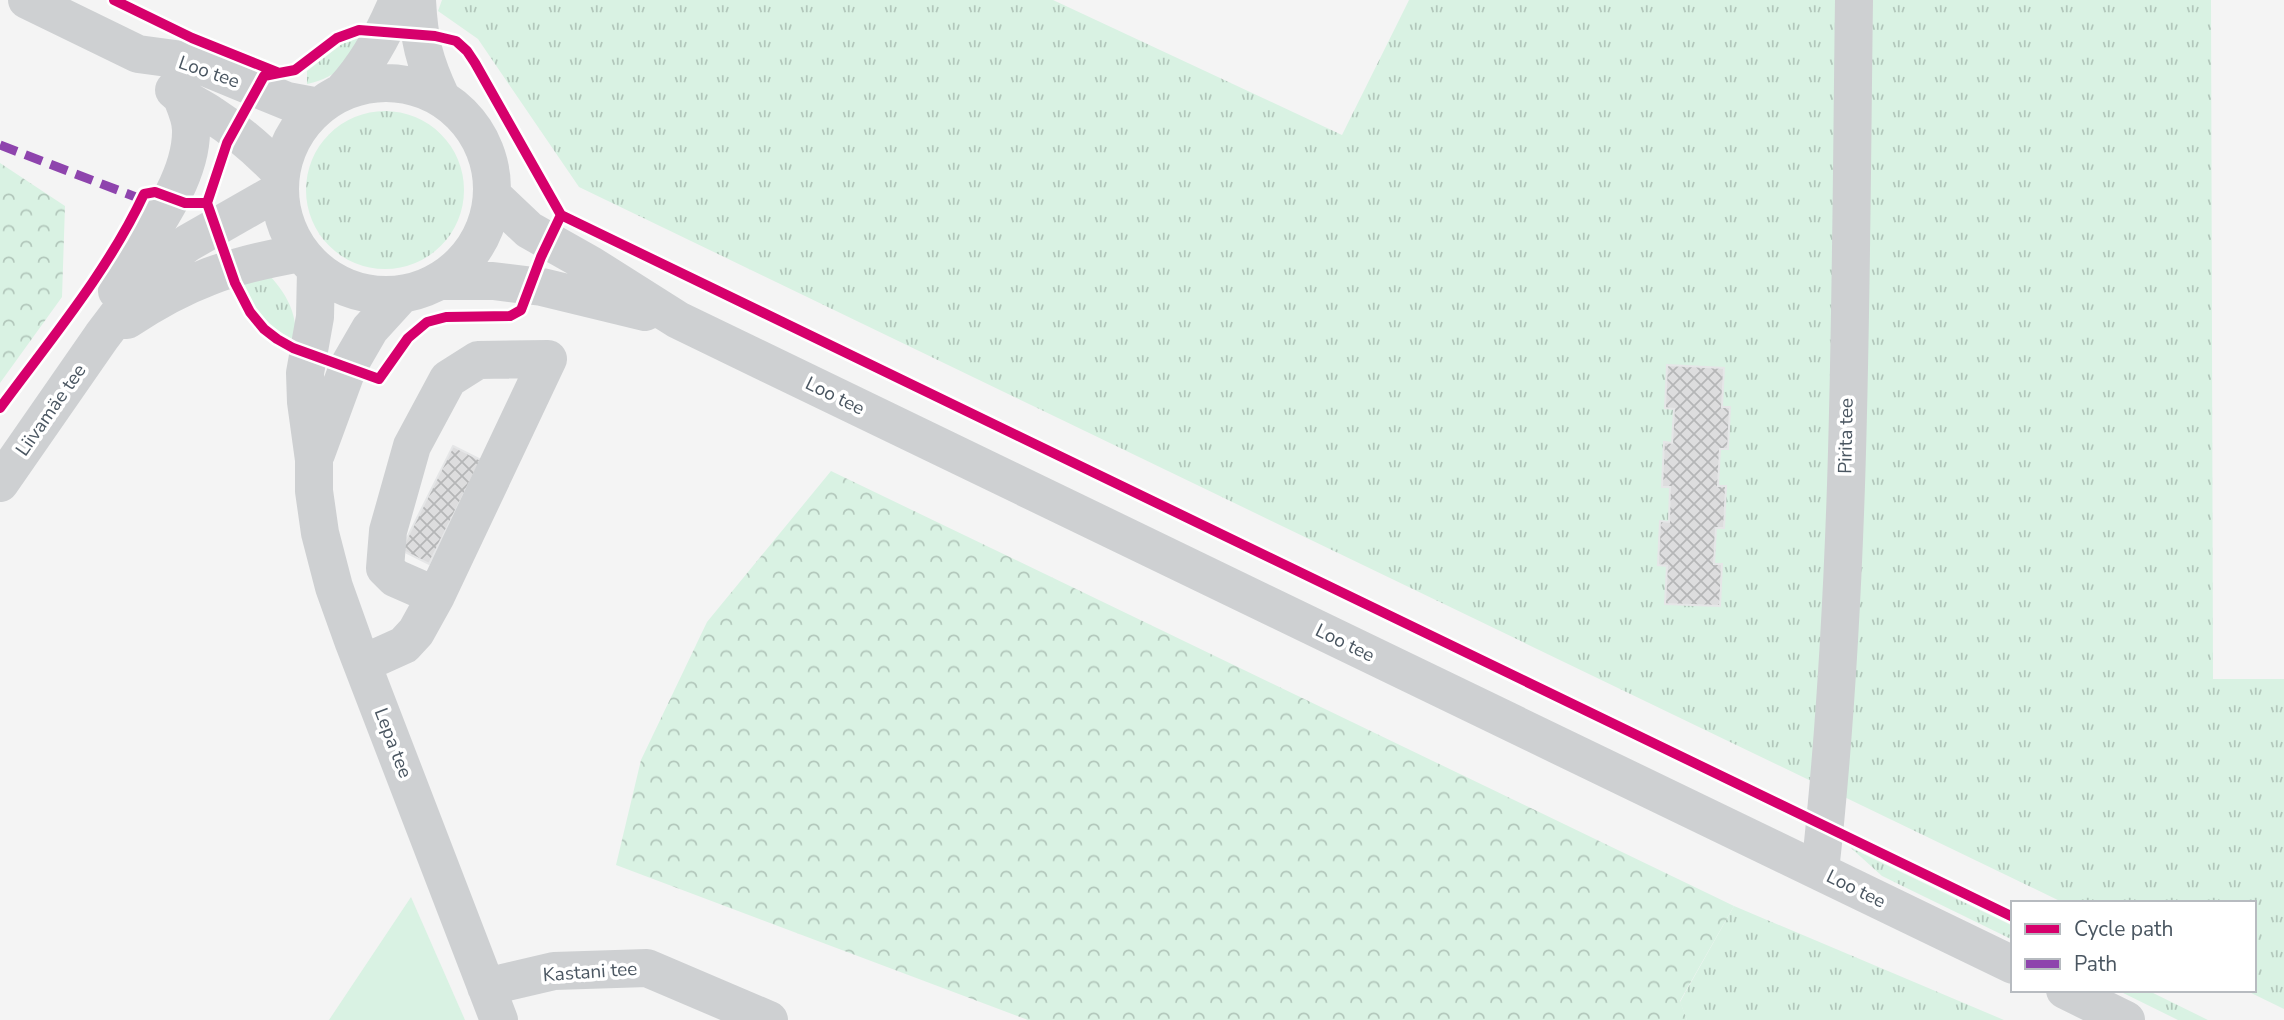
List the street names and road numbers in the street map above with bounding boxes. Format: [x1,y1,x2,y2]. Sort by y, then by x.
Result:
street label: Loo tee [175,49,243,95]
street label: Liivamäe tee [10,359,92,461]
street label: Loo tee [801,371,869,421]
street label: Pirita tee [1832,398,1860,474]
street label: Loo tee [1311,618,1379,668]
street label: Lepa tee [368,704,418,782]
street label: Loo tee [1822,864,1890,914]
street label: Kastani tee [542,956,638,988]

